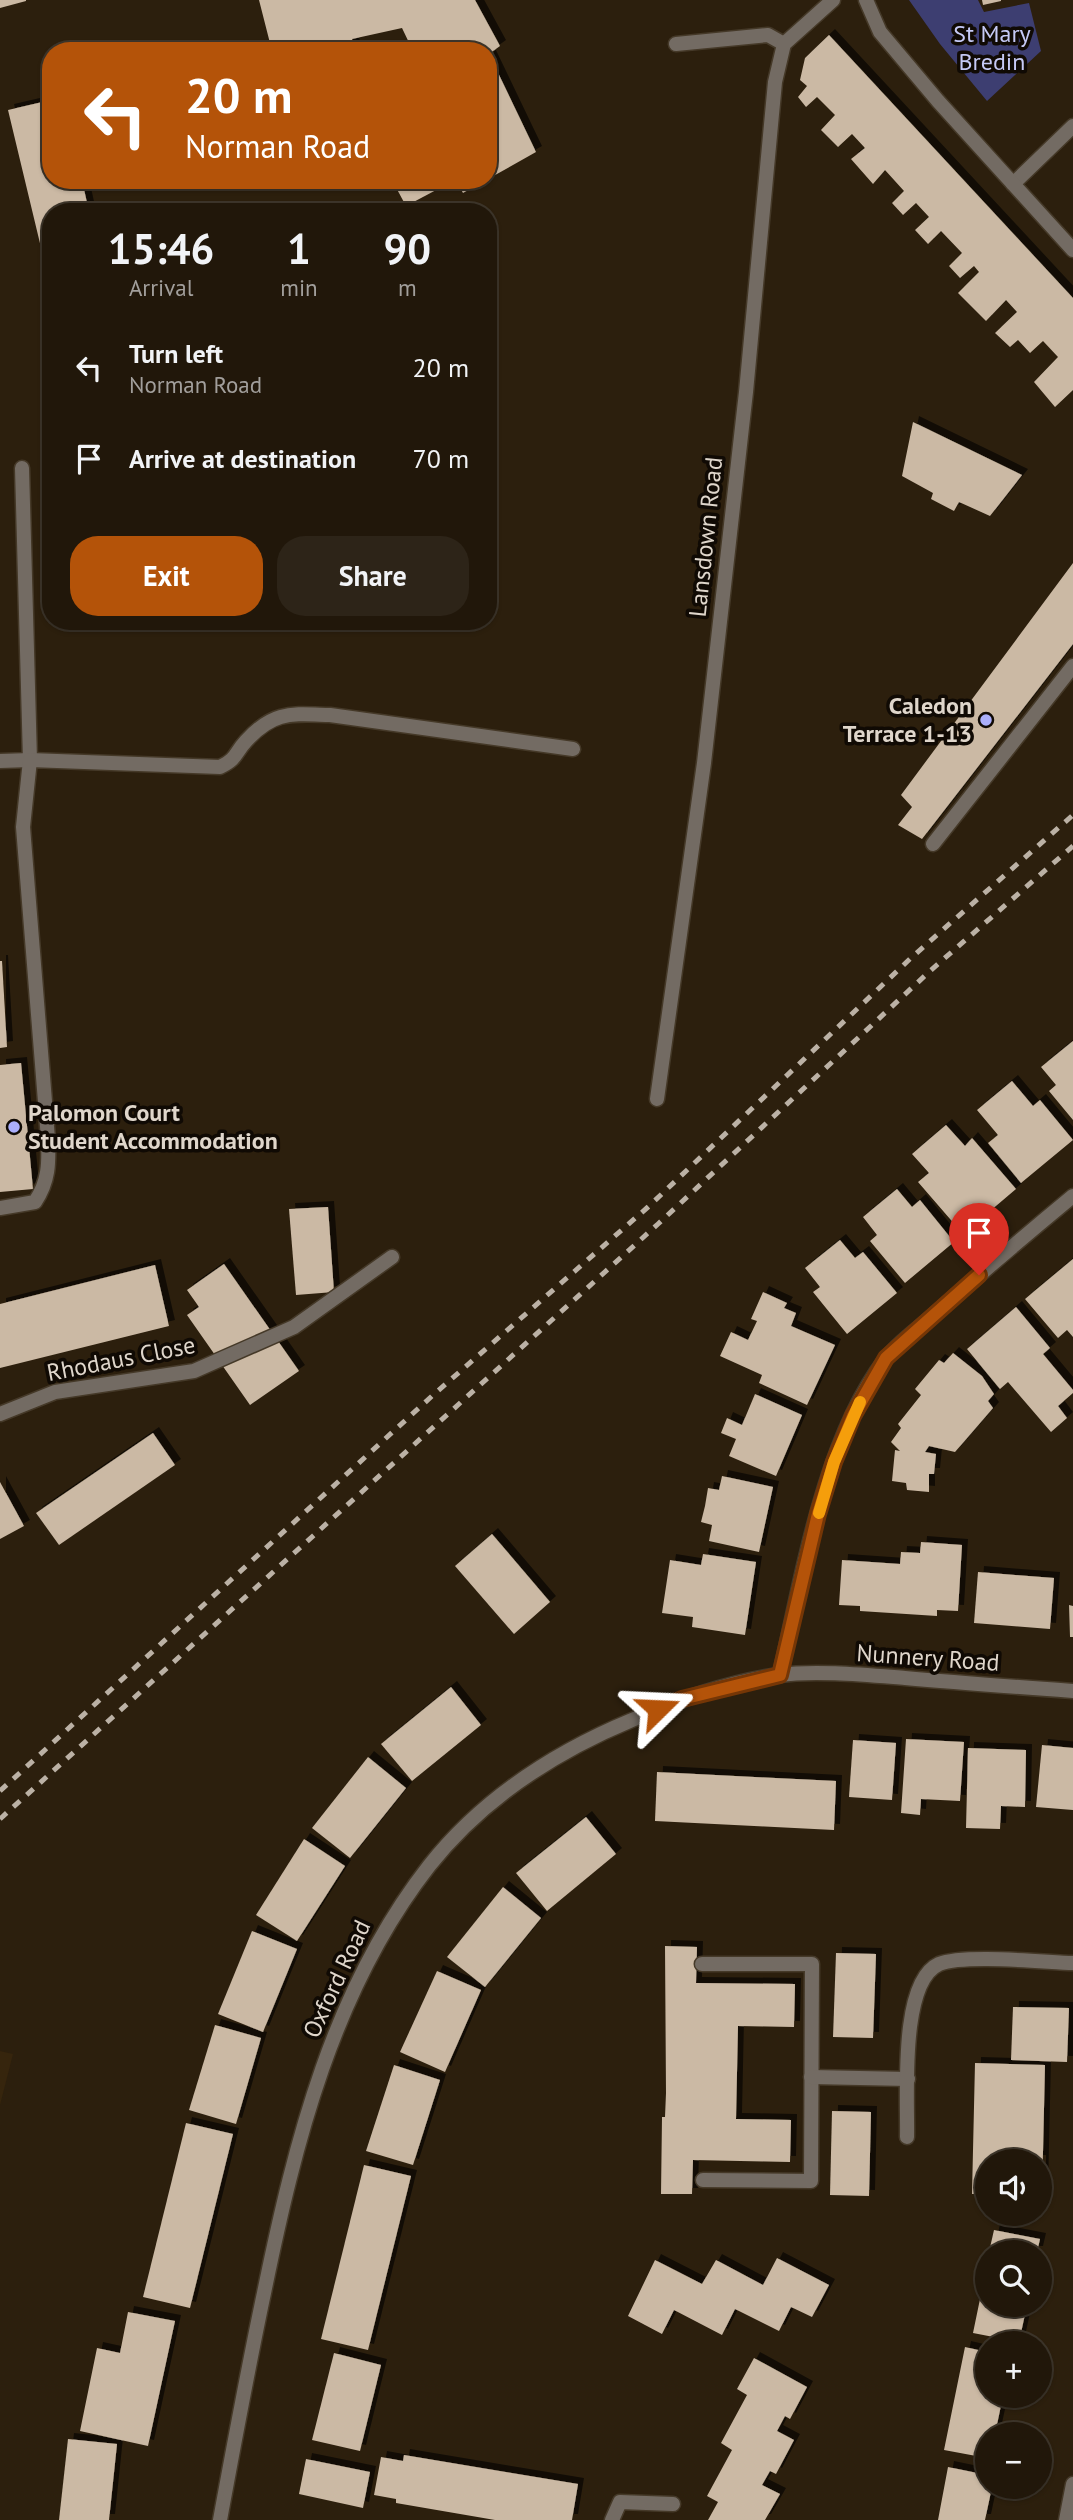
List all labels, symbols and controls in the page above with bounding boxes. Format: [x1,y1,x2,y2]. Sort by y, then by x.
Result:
park label: St Mary Bredin [953,18,1031,77]
text: 20 m [185,63,292,127]
icon: left [70,70,161,161]
text: Norman Road [185,125,370,167]
text: 15:46 [108,221,214,276]
text: 1 [287,221,311,276]
text: 90 [384,221,431,276]
text: Arrival [129,273,193,302]
text: min [280,273,318,302]
text: m [398,273,417,302]
text: Turn left [129,337,223,370]
icon: left [70,349,108,387]
text: 20 m [413,351,469,384]
text: Norman Road [129,370,262,399]
icon: arrive [70,440,108,478]
text: Arrive at destination [129,442,356,475]
text: 70 m [413,442,469,475]
street label: Lansdown Road [682,455,729,618]
button: Exit [70,536,263,616]
button: Share [277,536,469,616]
place label: Caledon Terrace 1-13 [843,690,972,749]
marker: Caledon Terrace 1-13 [978,712,994,728]
place label: Palomon Court Student Accommodation [28,1097,278,1156]
marker: Palomon Court Student Accommodation [6,1119,22,1135]
pin [949,1203,1009,1275]
icon: arrive [960,1214,998,1252]
street label: Rhodaus Close [44,1329,198,1388]
street label: Nunnery Road [856,1637,1001,1678]
position arrow [621,1672,695,1746]
street label: Oxford Road [296,1915,377,2043]
map controls [975,2149,1052,2499]
button: sound [975,2149,1052,2226]
button: search [975,2240,1052,2317]
button: + [975,2331,1052,2408]
button: − [975,2422,1052,2499]

